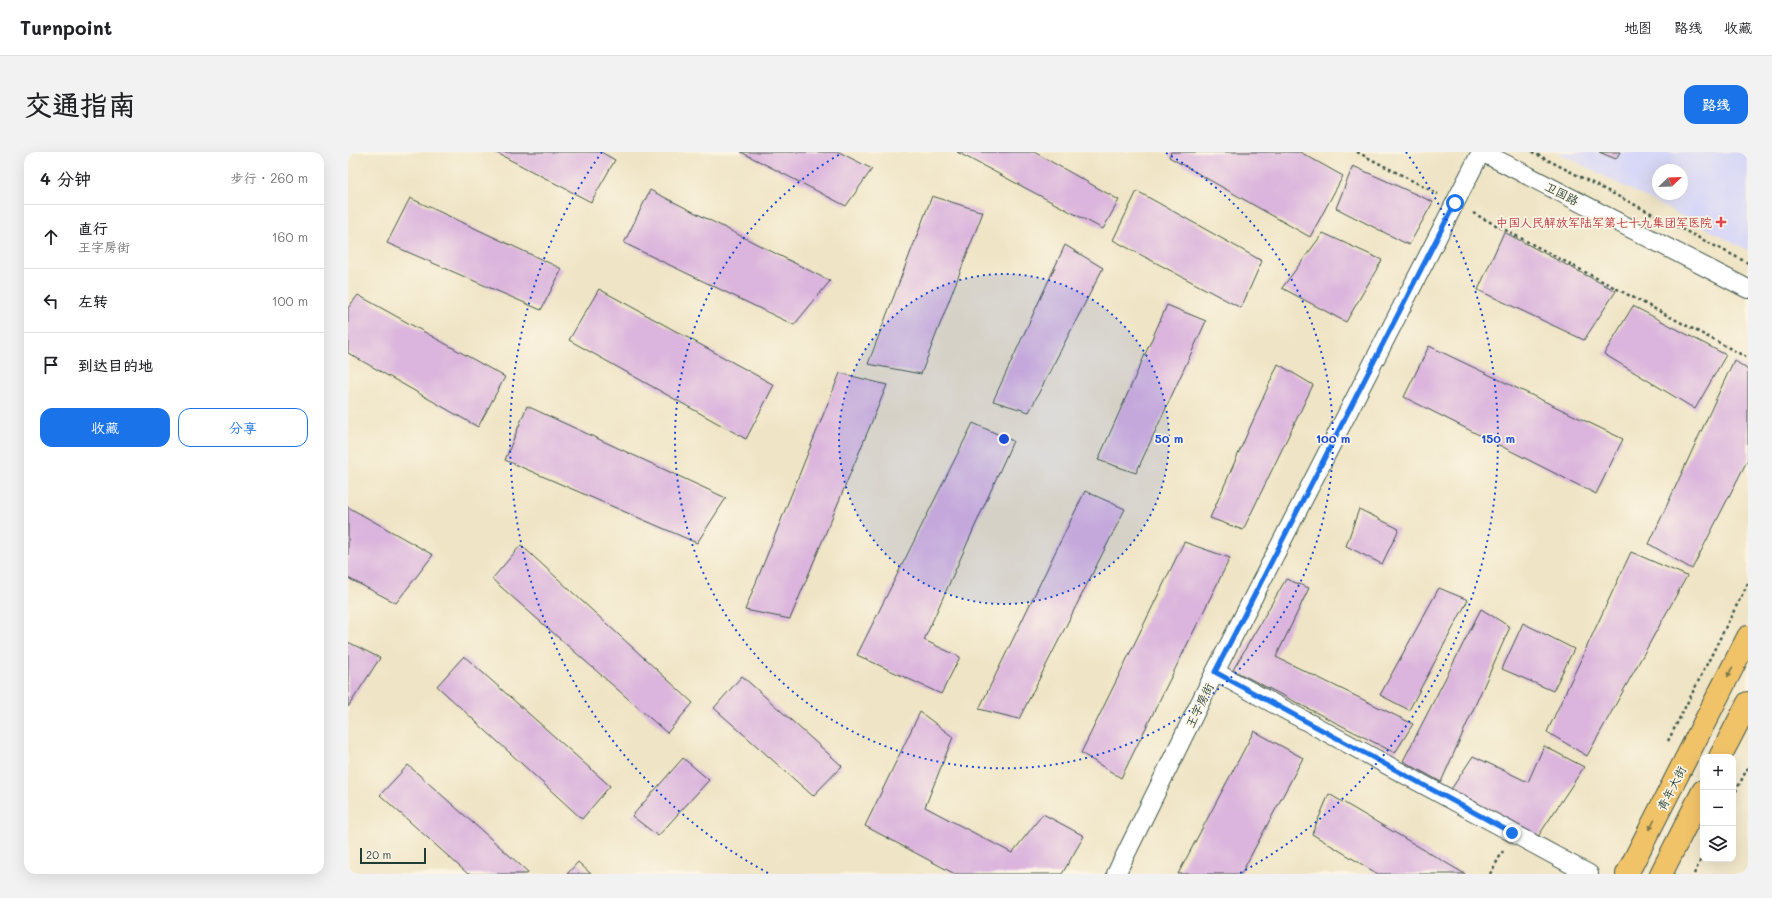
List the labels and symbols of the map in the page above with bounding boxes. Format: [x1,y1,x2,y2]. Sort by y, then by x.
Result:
north arrow [1652,164,1688,200]
street label: 卫国路 [1542,178,1582,208]
route start [1446,194,1464,212]
place label: 中国人民解放军陆军第七十九集团军医院 [1496,214,1712,230]
marker: 中国人民解放军陆军第七十九集团军医院 [1715,216,1727,228]
text: 50 m [1155,430,1183,446]
text: 100 m [1316,430,1350,446]
text: 150 m [1481,430,1515,446]
centre of rings [997,432,1011,446]
one-way arrow [1727,666,1733,678]
street label: 王字房街 [1181,680,1217,730]
street label: 青年大街 [1653,763,1689,813]
one-way arrow [1649,819,1655,831]
route end [1503,824,1521,842]
scale bar [360,846,426,865]

